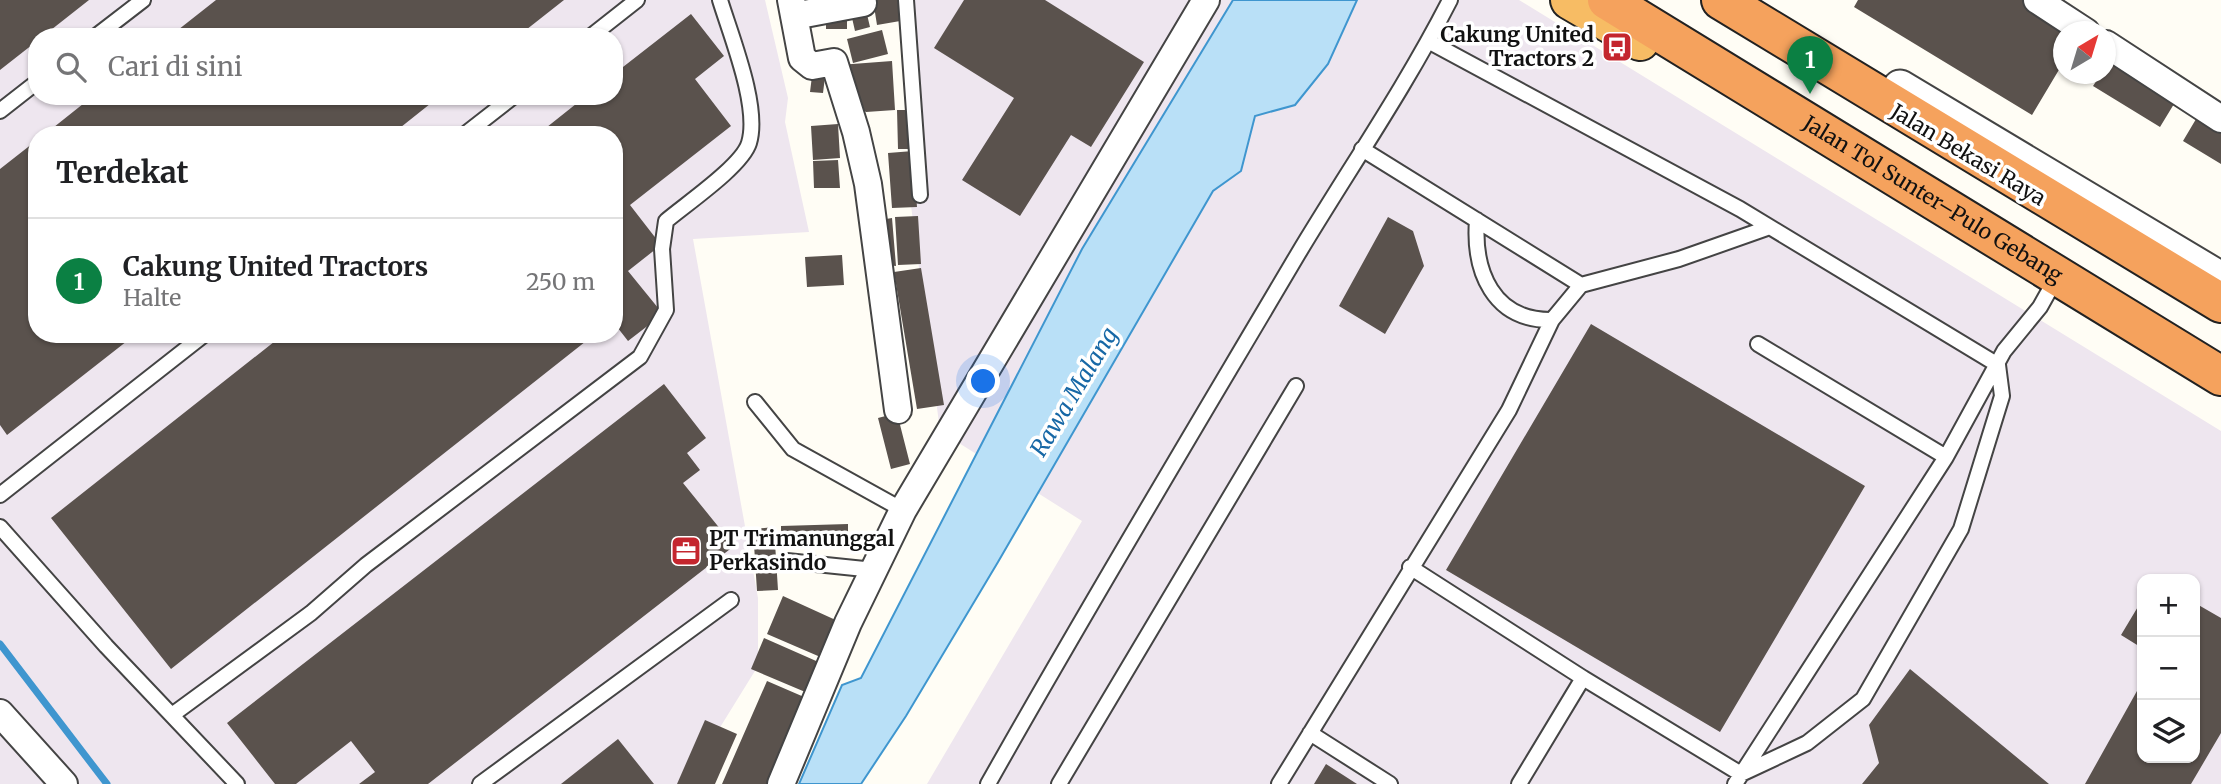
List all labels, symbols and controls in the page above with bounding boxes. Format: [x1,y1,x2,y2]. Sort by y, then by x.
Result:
place label: Cakung United Tractors 2 [1440,21,1594,72]
north arrow [2053,21,2116,84]
search box [28,28,623,105]
bus stop icon: Cakung United Tractors 2 [1600,30,1634,64]
pin: 1 [1787,36,1833,94]
icon: search [52,48,90,86]
text: Cari di sini [108,50,242,83]
street label: Jalan Bekasi Raya [1885,97,2051,212]
street label: Jalan Tol Sunter–Pulo Gebang [1797,109,2068,289]
text: Terdekat [56,153,189,191]
text: Cakung United Tractors [123,250,428,283]
text: 1 [74,267,84,296]
text: 250 m [526,267,595,296]
text: Halte [123,283,181,312]
water label: Rawa Malang [1024,322,1124,462]
your location [966,364,1000,398]
place label: PT Trimanunggal Perkasindo [709,525,895,576]
office icon: PT Trimanunggal Perkasindo [669,534,703,568]
map controls [2137,574,2200,763]
button: + [2137,574,2200,637]
button: − [2137,637,2200,700]
button: layers [2137,700,2200,763]

